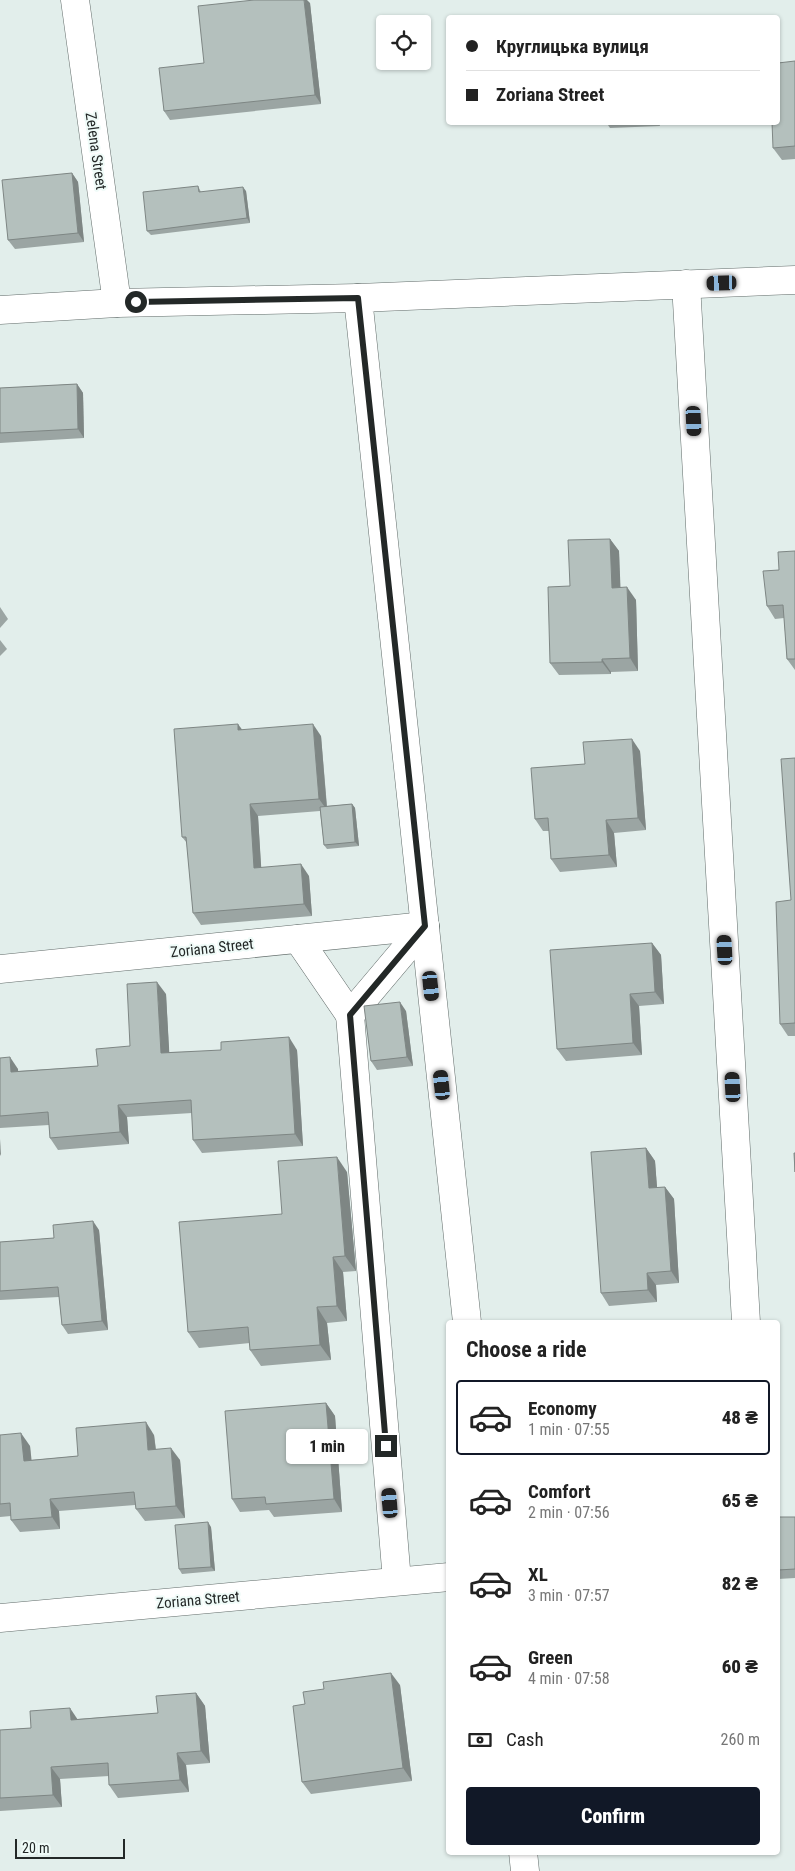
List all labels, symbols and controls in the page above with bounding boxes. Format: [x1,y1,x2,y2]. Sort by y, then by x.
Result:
map controls [376,15,431,70]
button: locate [376,15,431,70]
text: Круглицька вулиця [496,35,649,58]
text: Zoriana Street [496,83,604,106]
street label: Zelena Street [82,111,110,191]
car [706,275,737,291]
route start [125,291,147,313]
car [685,406,702,436]
street label: Zoriana Street [170,935,254,961]
car [716,935,733,965]
car [421,970,440,1002]
car [432,1069,451,1101]
car [724,1072,741,1102]
text: Choose a ride [466,1337,587,1362]
icon: car [468,1395,513,1440]
text: Economy [528,1397,597,1420]
text: 48 ₴ [722,1406,758,1429]
text: 1 min · 07:55 [528,1420,610,1439]
callout: 1 min [286,1428,368,1464]
route end [375,1435,397,1457]
text: 1 min [309,1437,345,1456]
icon: car [468,1478,513,1523]
text: Comfort [528,1480,591,1503]
car [381,1487,398,1519]
text: 65 ₴ [722,1489,758,1512]
text: 2 min · 07:56 [528,1503,610,1522]
icon: car [468,1561,513,1606]
text: XL [528,1563,548,1586]
text: 82 ₴ [722,1572,758,1595]
text: 3 min · 07:57 [528,1586,610,1605]
street label: Zoriana Street [156,1587,240,1613]
icon: car [468,1644,513,1689]
text: Green [528,1646,573,1669]
text: 60 ₴ [722,1655,758,1678]
text: 4 min · 07:58 [528,1669,610,1688]
icon: cash [466,1726,494,1754]
text: Cash [506,1728,544,1751]
text: 260 m [721,1730,760,1749]
button: Confirm [466,1787,760,1845]
scale bar [15,1836,125,1859]
text: 20 m [22,1840,50,1856]

